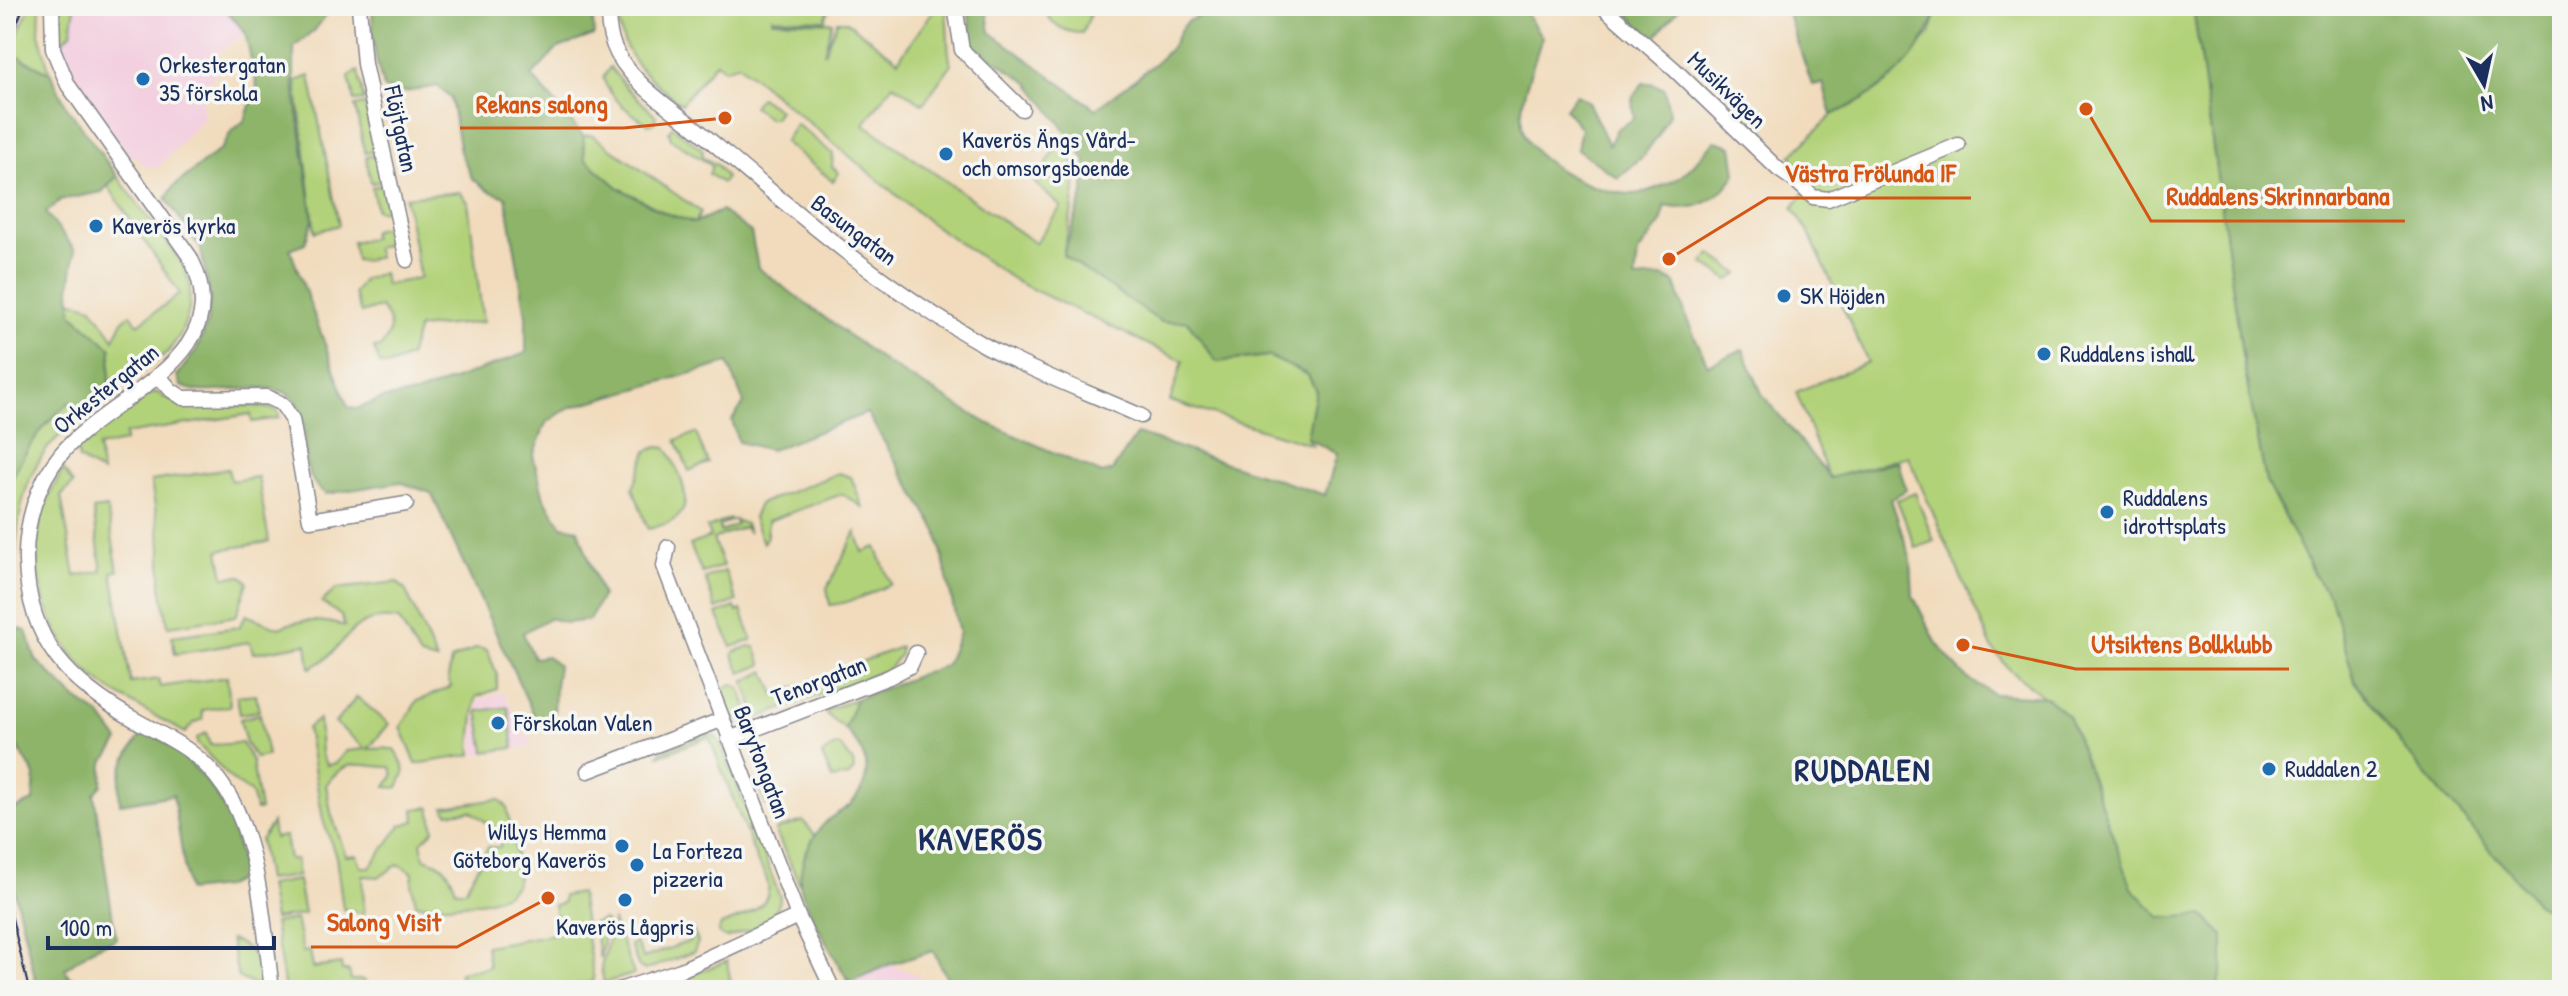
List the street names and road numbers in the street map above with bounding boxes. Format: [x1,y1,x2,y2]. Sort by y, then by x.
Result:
street label: Musikvägen [1681,44,1774,135]
street label: Flöjtgatan [377,82,427,175]
street label: Basungatan [805,186,904,272]
street label: Orkestergatan [46,336,165,441]
street label: Tenorgatan [767,647,871,713]
street label: Barytongatan [727,701,799,823]

